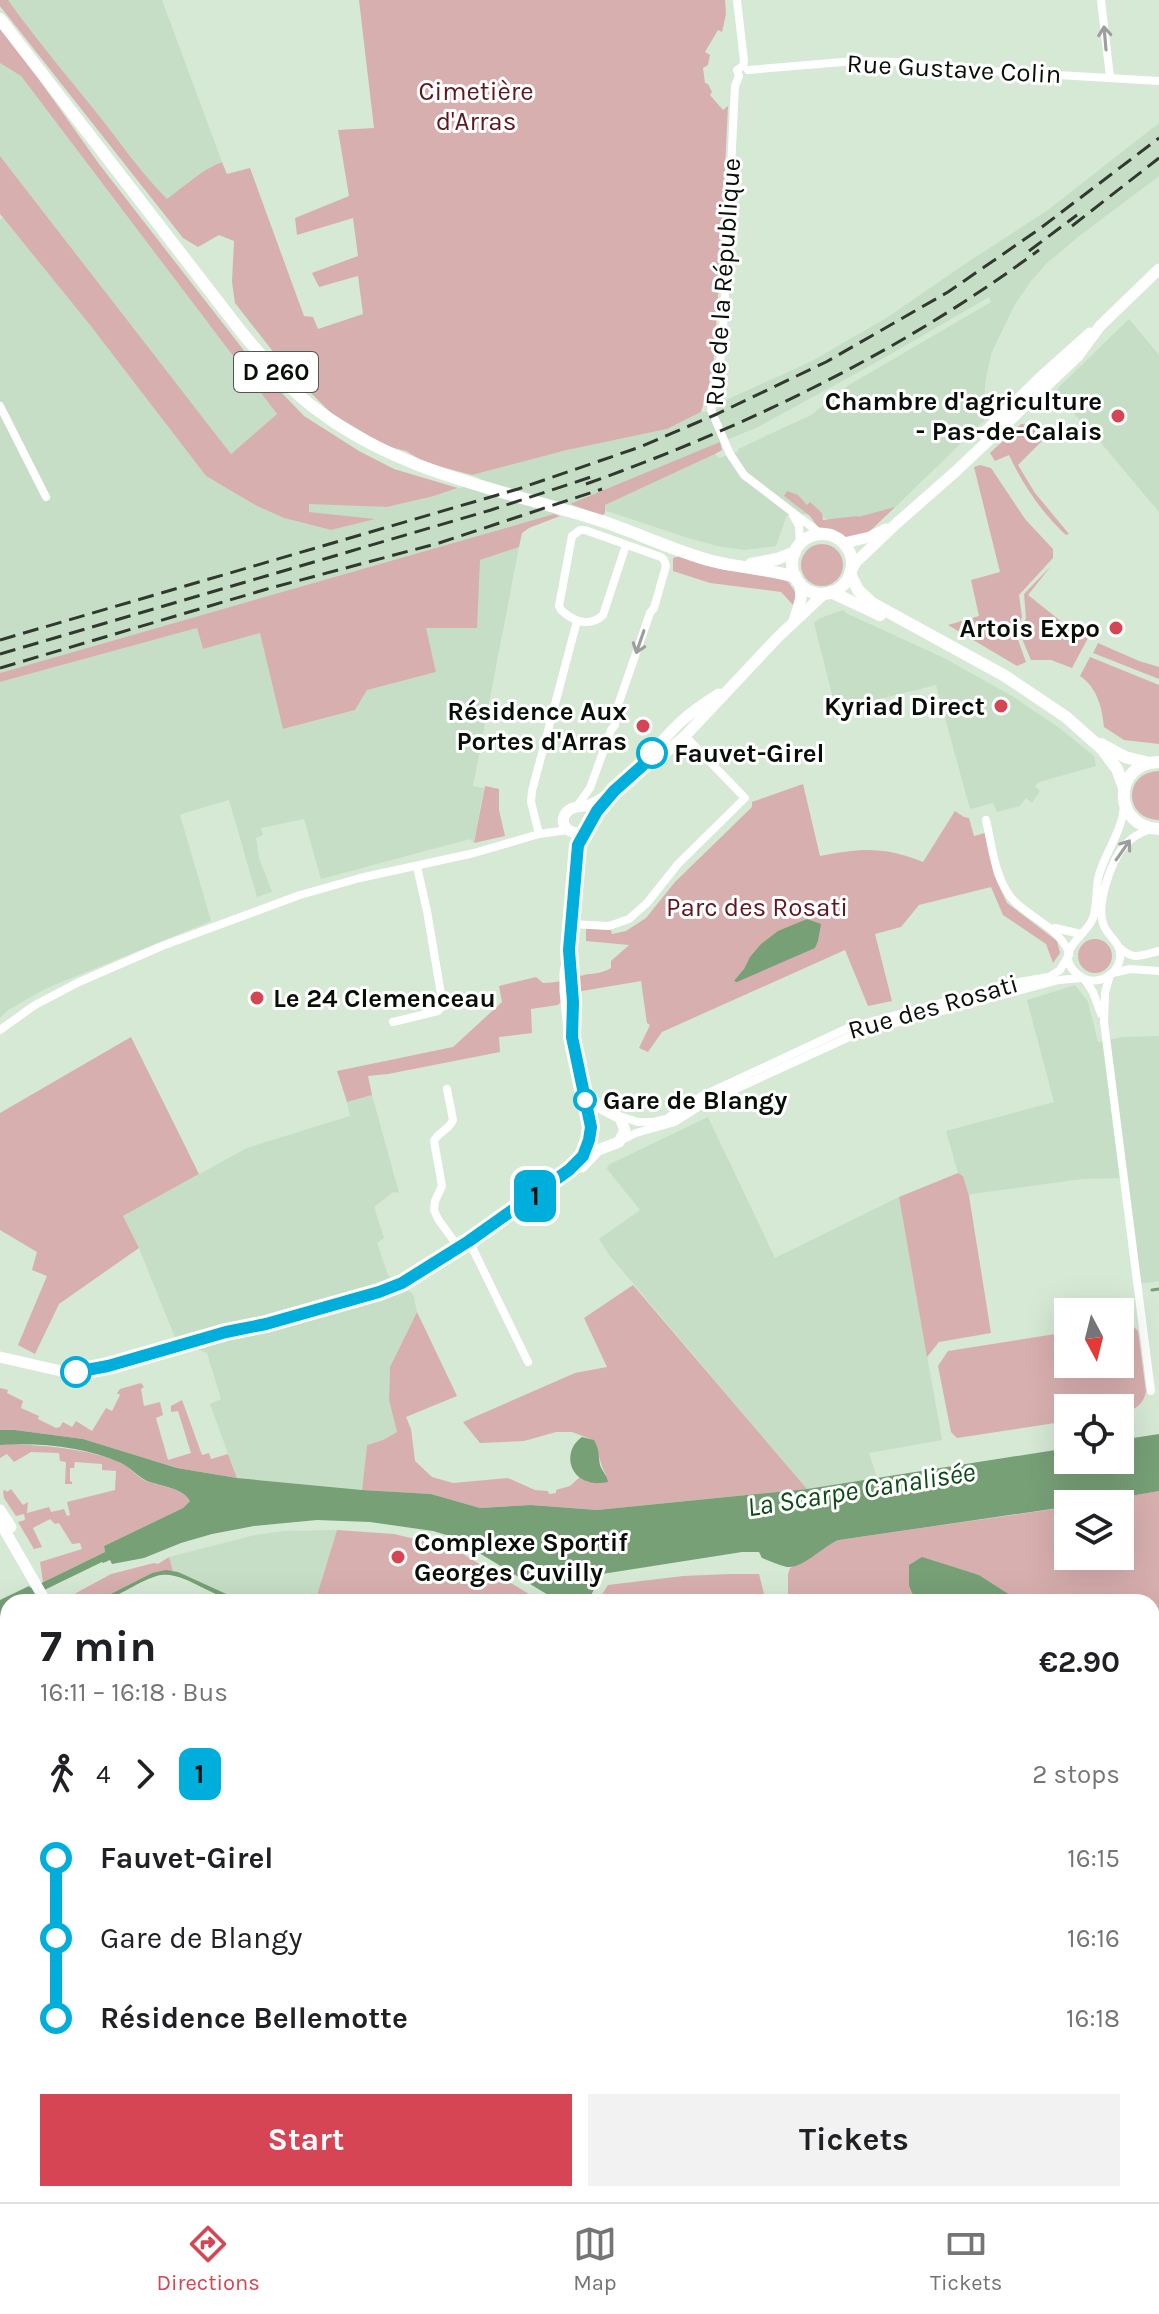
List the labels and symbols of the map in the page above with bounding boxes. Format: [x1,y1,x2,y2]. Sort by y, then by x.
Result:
one-way arrow [1097,25,1112,52]
street label: Rue Gustave Colin [846,48,1062,90]
park label: Cimetière d'Arras [419,76,534,137]
street label: Rue de la République [699,157,747,407]
road number: D 260 [234,352,318,392]
place label: Chambre d'agriculture - Pas-de-Calais [825,386,1102,447]
marker: Chambre d'agriculture - Pas-de-Calais [1109,407,1127,425]
place label: Artois Expo [960,613,1100,644]
marker: Artois Expo [1107,619,1125,637]
one-way arrow [631,629,646,654]
place label: Kyriad Direct [824,691,985,722]
place label: Résidence Aux Portes d'Arras [447,696,627,757]
marker: Kyriad Direct [992,697,1010,715]
marker: Résidence Aux Portes d'Arras [634,717,652,735]
marker: Fauvet-Girel [637,738,667,768]
place label: Fauvet-Girel [674,738,824,769]
one-way arrow [1114,840,1131,861]
park label: Parc des Rosati [666,892,848,923]
street label: Rue des Rosati [844,968,1022,1046]
place label: Le 24 Clemenceau [273,983,496,1014]
marker: Le 24 Clemenceau [248,989,266,1007]
place label: Gare de Blangy [603,1085,787,1116]
marker: Gare de Blangy [574,1089,596,1111]
line badge: 1 [509,1170,561,1222]
north arrow [1054,1298,1134,1378]
unlabelled marker [61,1357,91,1387]
water label: La Scarpe Canalisée [745,1455,977,1523]
place label: Complexe Sportif Georges Cuvilly [414,1527,628,1588]
marker: Complexe Sportif Georges Cuvilly [389,1548,407,1566]

